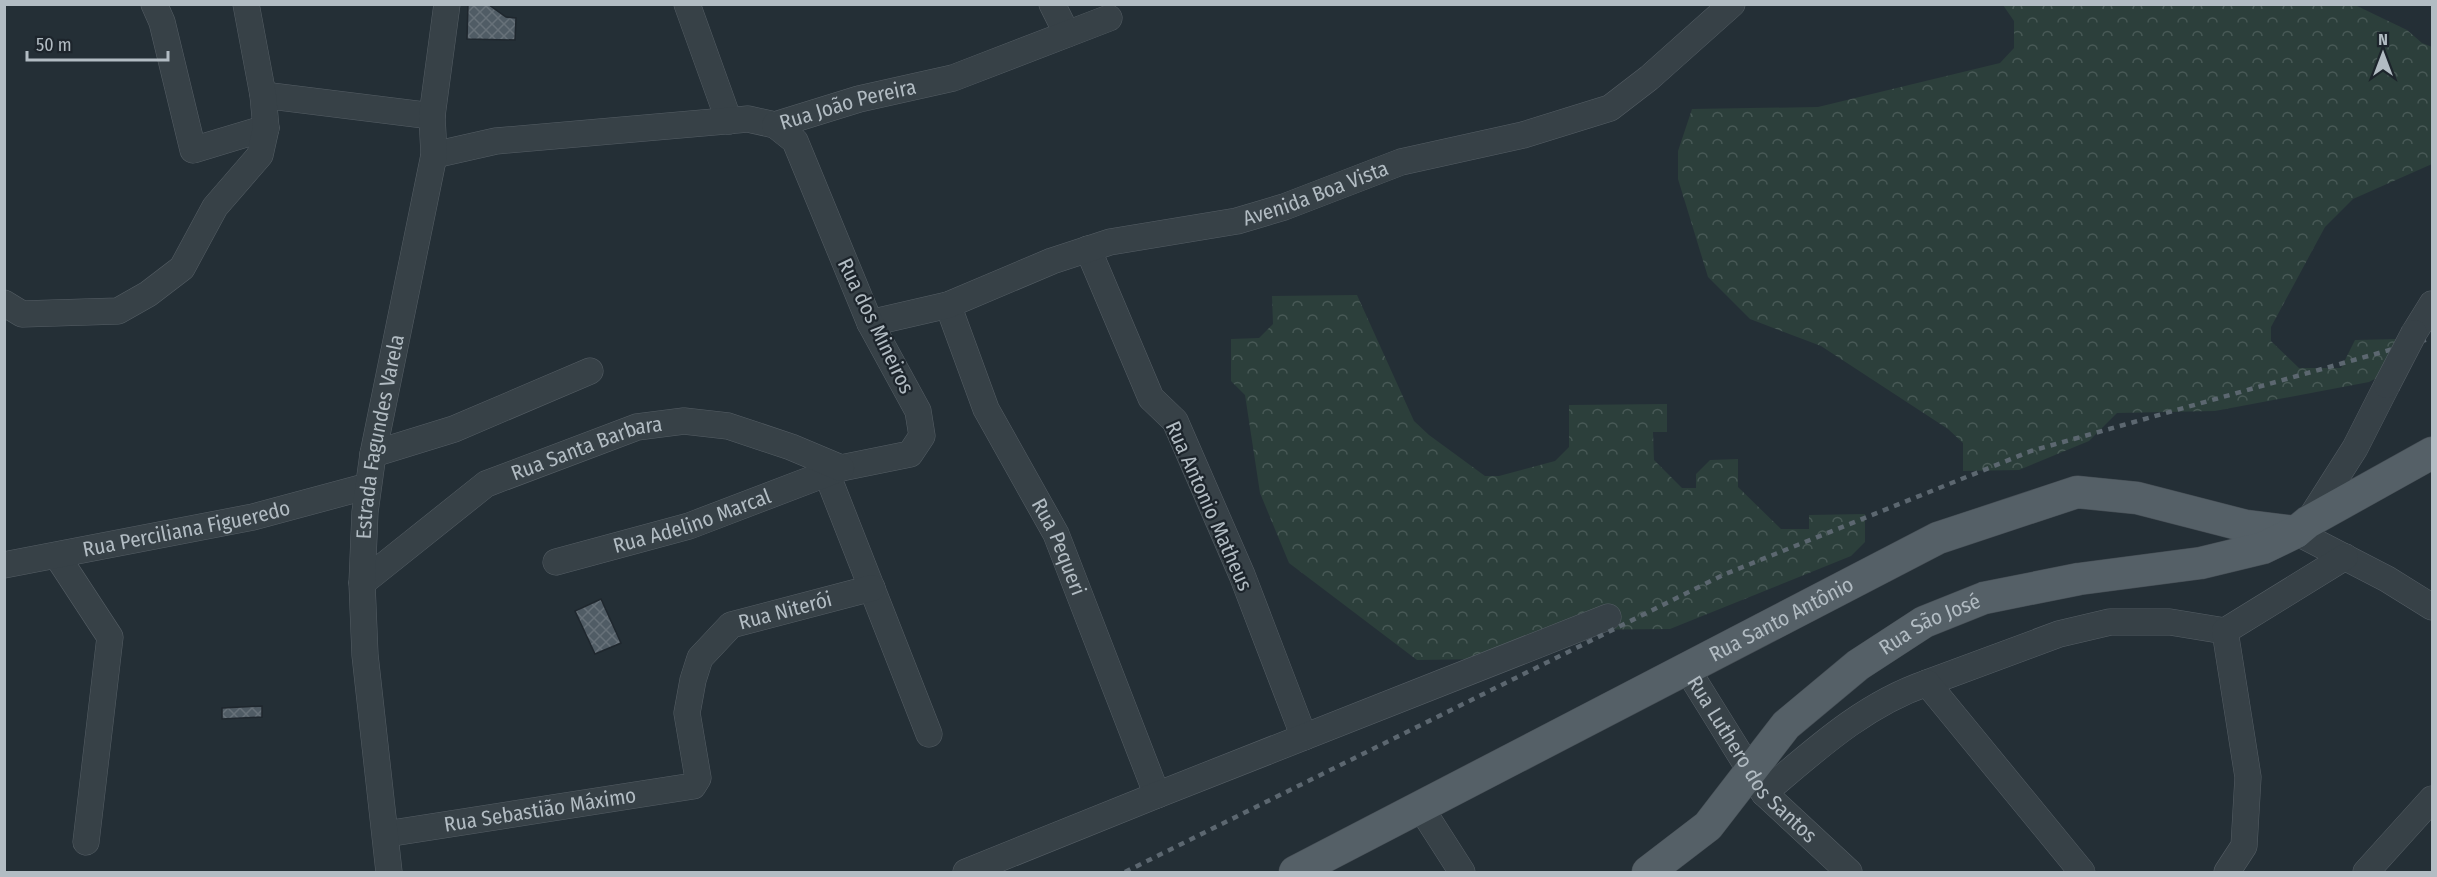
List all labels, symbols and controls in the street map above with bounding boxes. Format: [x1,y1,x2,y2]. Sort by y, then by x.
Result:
scale bar [27,24,168,62]
north arrow [2353,24,2413,84]
text: N [2378,30,2388,49]
text: 50 m [36,34,72,56]
street label: Rua João Pereira [776,74,919,136]
street label: Avenida Boa Vista [1240,155,1392,232]
street label: Rua dos Mineiros [832,254,920,398]
street label: Estrada Fagundes Varela [351,332,410,540]
street label: Rua Santa Barbara [508,411,664,486]
street label: Rua Antonio Matheus [1160,417,1258,595]
street label: Rua Adelino Marcal [610,483,775,559]
street label: Rua Pequeri [1026,494,1092,599]
street label: Rua Perciliana Figueredo [80,495,293,563]
street label: Rua Santo Antônio [1705,571,1858,668]
street label: Rua Niterói [736,586,835,636]
street label: Rua São José [1874,588,1984,661]
street label: Rua Luthero dos Santos [1681,671,1822,849]
street label: Rua Sebastião Máximo [442,782,638,838]

